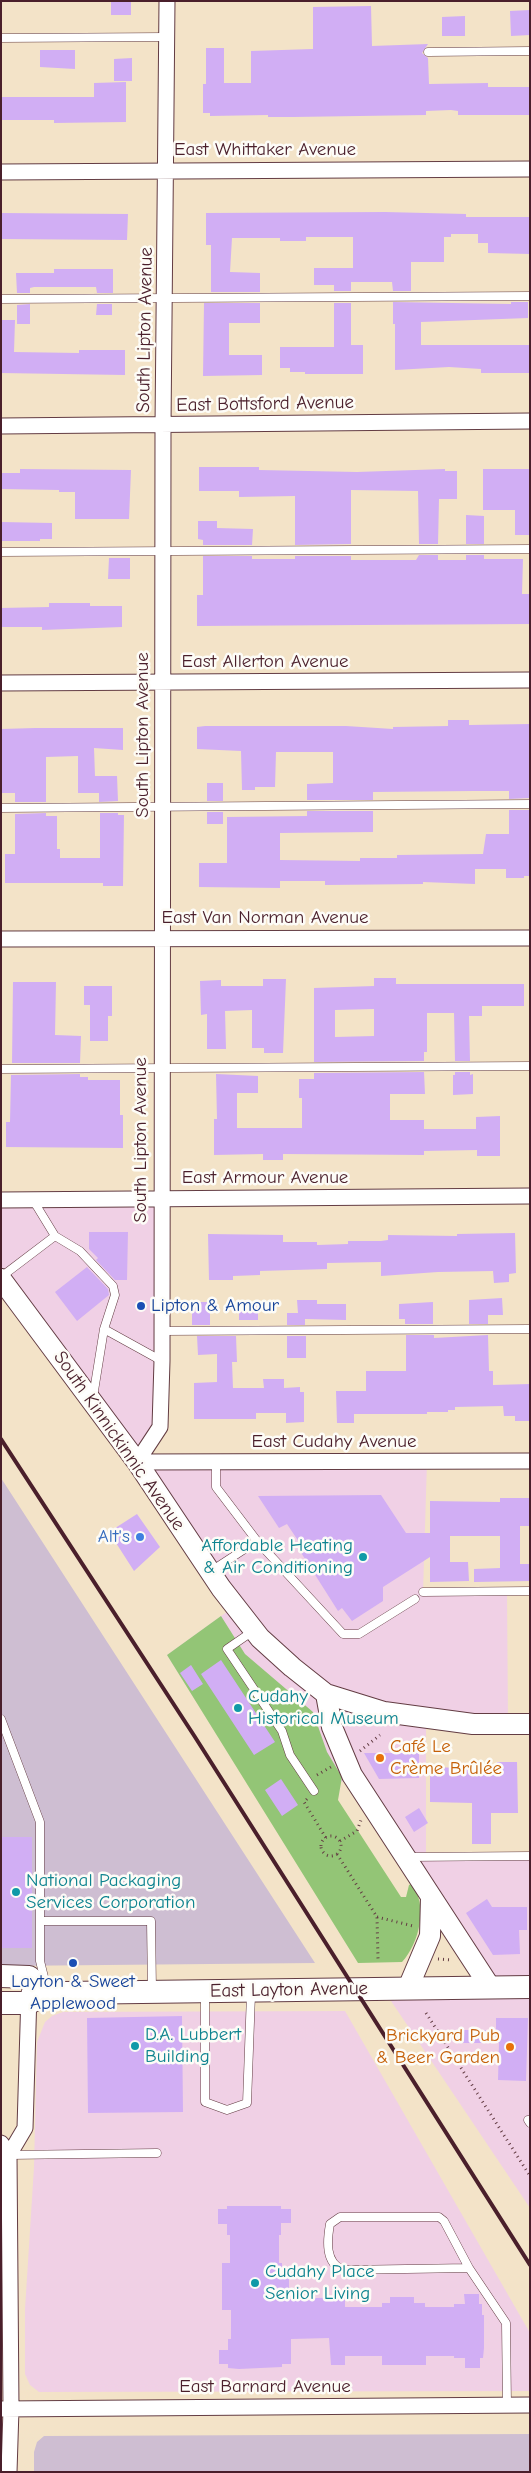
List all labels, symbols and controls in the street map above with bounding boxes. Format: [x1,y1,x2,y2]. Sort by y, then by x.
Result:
street label: East Whittaker Avenue [174,139,356,161]
street label: South Lipton Avenue [132,247,158,413]
street label: East Bottsford Avenue [176,391,354,417]
street label: East Allerton Avenue [181,651,349,673]
street label: South Lipton Avenue [132,652,154,818]
street label: East Van Norman Avenue [161,907,369,929]
street label: South Lipton Avenue [130,1057,152,1223]
street label: East Armour Avenue [182,1167,348,1189]
place label: Lipton & Amour [151,1295,279,1317]
marker: Lipton & Amour [135,1300,147,1312]
street label: South Kinnickinnic Avenue [48,1347,190,1535]
street label: East Cudahy Avenue [251,1431,417,1453]
place label: Alt's [98,1526,130,1548]
marker: Alt's [134,1531,146,1543]
place label: Affordable Heating & Air Conditioning [201,1535,353,1579]
marker: Affordable Heating & Air Conditioning [357,1551,369,1563]
place label: Cudahy Historical Museum [248,1686,399,1730]
marker: Cudahy Historical Museum [232,1702,244,1714]
place label: Café Le Crème Brûlée [390,1736,502,1780]
marker: Café Le Crème Brûlée [374,1752,386,1764]
place label: National Packaging Services Corporation [26,1870,195,1914]
marker: National Packaging Services Corporation [10,1886,22,1898]
marker: Layton & Sweet Applewood [67,1957,79,1969]
place label: Layton & Sweet Applewood [11,1971,135,2015]
street label: East Layton Avenue [210,1977,368,2003]
place label: D.A. Lubbert Building [145,2024,241,2068]
place label: Brickyard Pub & Beer Garden [376,2025,500,2069]
marker: D.A. Lubbert Building [129,2040,141,2052]
marker: Brickyard Pub & Beer Garden [504,2041,516,2053]
place label: Cudahy Place Senior Living [265,2261,375,2305]
marker: Cudahy Place Senior Living [249,2277,261,2289]
street label: East Barnard Avenue [179,2376,351,2398]

